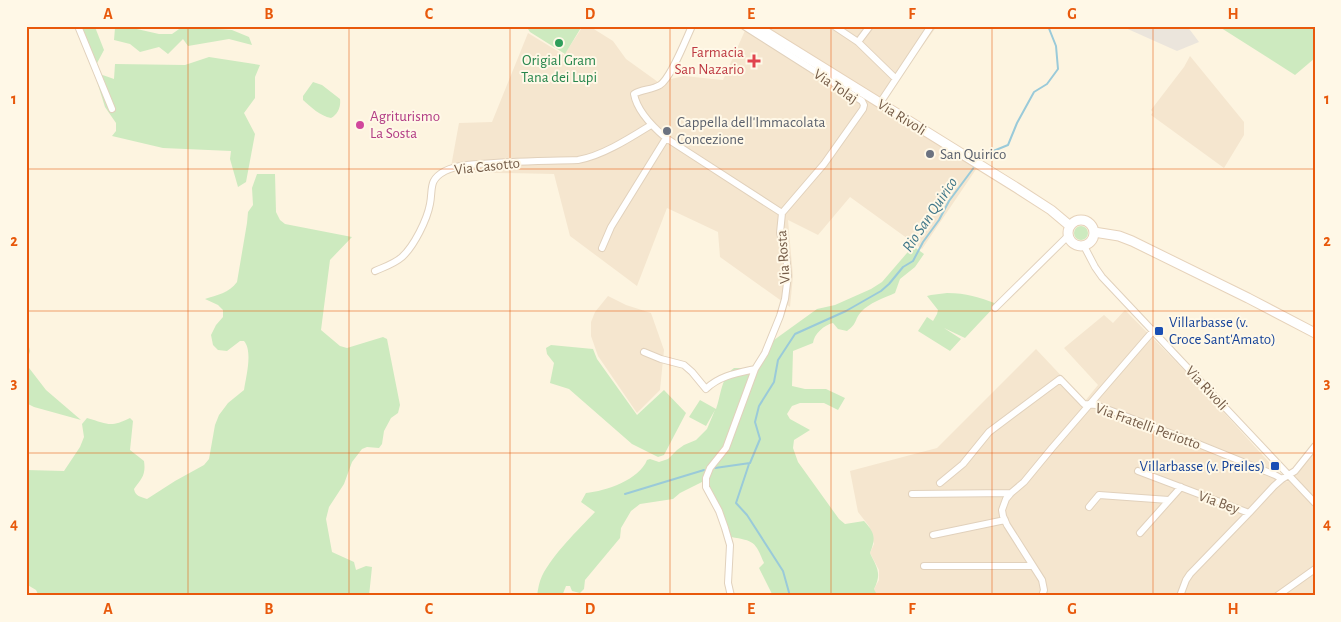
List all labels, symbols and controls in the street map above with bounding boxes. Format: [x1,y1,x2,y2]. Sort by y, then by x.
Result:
text: A [103,6,113,22]
text: B [264,6,274,22]
text: C [425,6,434,22]
text: D [585,6,596,22]
text: E [747,6,755,22]
text: F [908,6,916,22]
text: G [1067,6,1077,22]
text: H [1227,6,1239,22]
marker: Origial Gram Tana dei Lupi [553,37,565,49]
place label: Farmacia San Nazario [675,45,744,77]
place label: Origial Gram Tana dei Lupi [521,53,597,85]
marker: Farmacia San Nazario [748,55,760,67]
street label: Via Tolaj [811,66,861,107]
text: 1 [11,91,17,107]
text: 1 [1324,91,1330,107]
street label: Via Rivoli [875,97,929,138]
place label: Agriturismo La Sosta [370,109,440,141]
place label: Cappella dell'Immacolata Concezione [677,115,826,147]
marker: Agriturismo La Sosta [354,119,366,131]
marker: Cappella dell'Immacolata Concezione [661,125,673,137]
place label: San Quirico [940,147,1006,162]
marker: San Quirico [924,148,936,160]
street label: Via Casotto [454,156,521,177]
water label: Rio San Quirico [899,174,962,255]
street label: Via Rosta [774,229,793,284]
text: 2 [10,233,18,249]
text: 2 [1323,233,1331,249]
place label: Villarbasse (v. Croce Sant'Amato) [1169,315,1276,347]
marker: Villarbasse (v. Croce Sant'Amato) [1153,325,1165,337]
street label: Via Rivoli [1183,363,1231,413]
text: 3 [11,375,18,391]
text: 3 [1324,375,1331,391]
street label: Via Fratelli Periotto [1093,400,1202,452]
place label: Villarbasse (v. Preiles) [1139,459,1265,474]
marker: Villarbasse (v. Preiles) [1269,460,1281,472]
street label: Via Bey [1196,488,1242,517]
text: 4 [10,516,18,532]
text: 4 [1323,516,1331,532]
text: A [103,601,113,617]
text: B [264,601,274,617]
text: C [425,601,434,617]
text: D [585,601,596,617]
text: E [747,601,755,617]
text: F [908,601,916,617]
text: G [1067,601,1077,617]
text: H [1227,601,1239,617]

